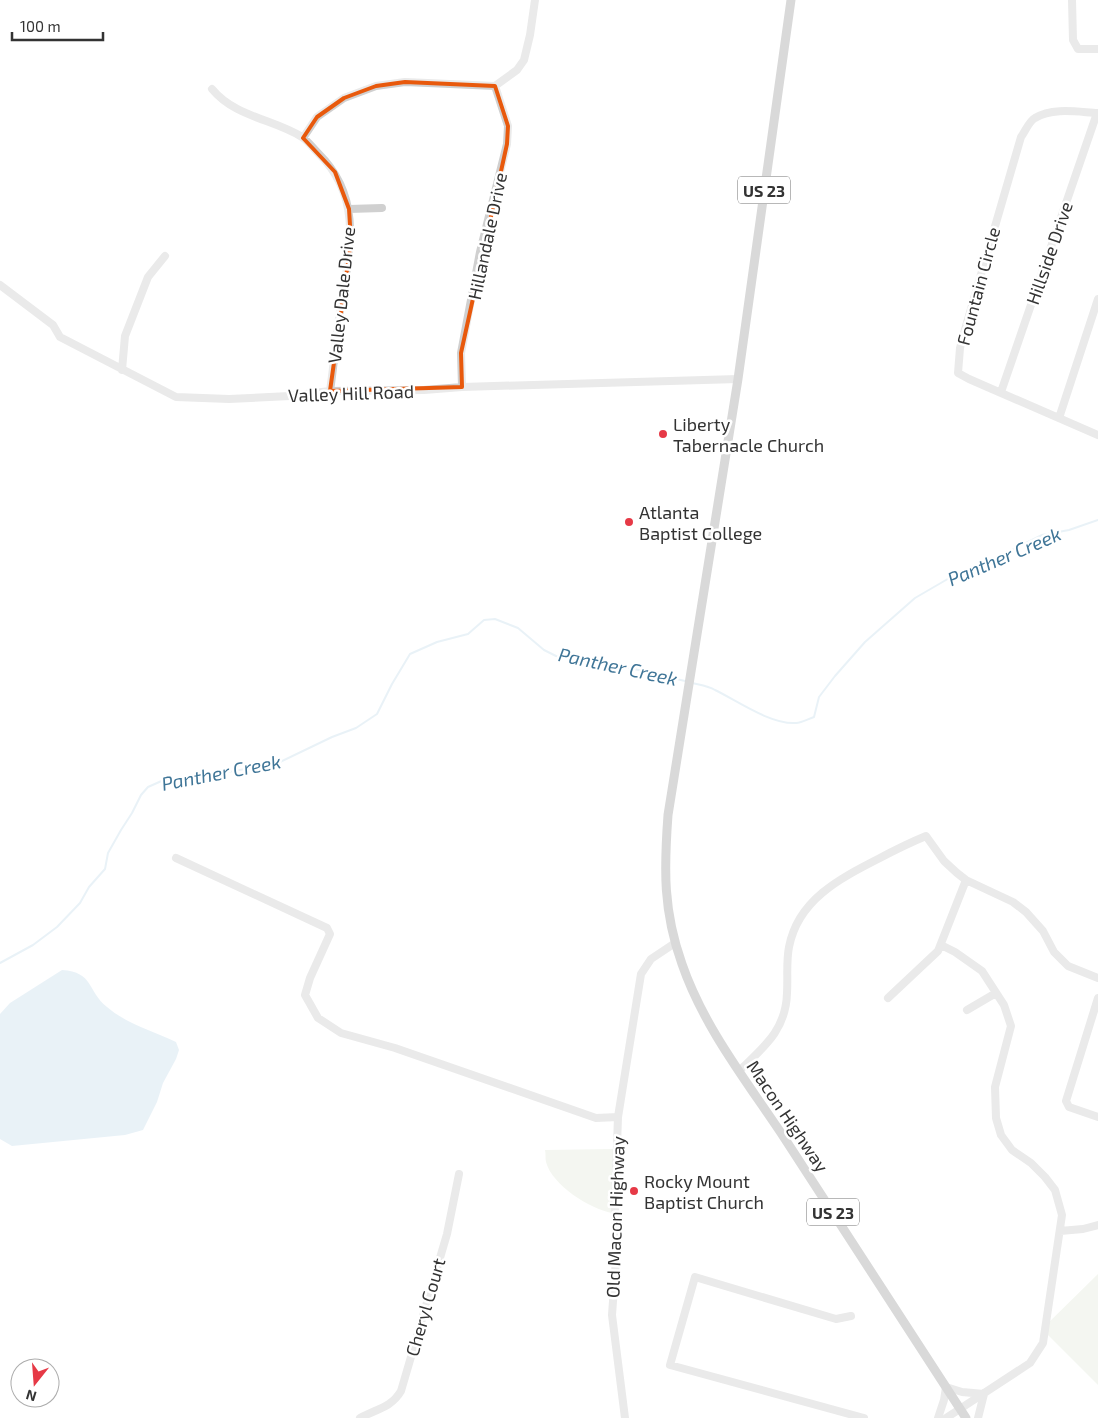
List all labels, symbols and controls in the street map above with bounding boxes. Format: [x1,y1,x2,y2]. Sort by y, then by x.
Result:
scale bar [12,10,104,42]
text: 100 m [20,17,61,35]
street label: Hillandale Drive [463,170,511,302]
road number: US 23 [738,176,790,204]
street label: Hillside Drive [1021,199,1077,307]
street label: Fountain Circle [952,224,1004,348]
street label: Valley Dale Drive [323,226,359,364]
street label: Valley Hill Road [288,380,414,406]
place label: Liberty Tabernacle Church [673,413,824,456]
marker: Liberty Tabernacle Church [657,428,669,440]
place label: Atlanta Baptist College [639,501,762,544]
marker: Atlanta Baptist College [623,516,635,528]
water label: Panther Creek [944,522,1064,590]
water label: Panther Creek [556,642,680,690]
water label: Panther Creek [159,749,283,795]
street label: Macon Highway [742,1056,834,1177]
street label: Old Macon Highway [601,1135,629,1298]
place label: Rocky Mount Baptist Church [644,1170,764,1213]
marker: Rocky Mount Baptist Church [628,1185,640,1197]
road number: US 23 [807,1198,859,1226]
street label: Cheryl Court [401,1255,450,1359]
north arrow [10,1358,60,1408]
text: N [24,1386,38,1406]

